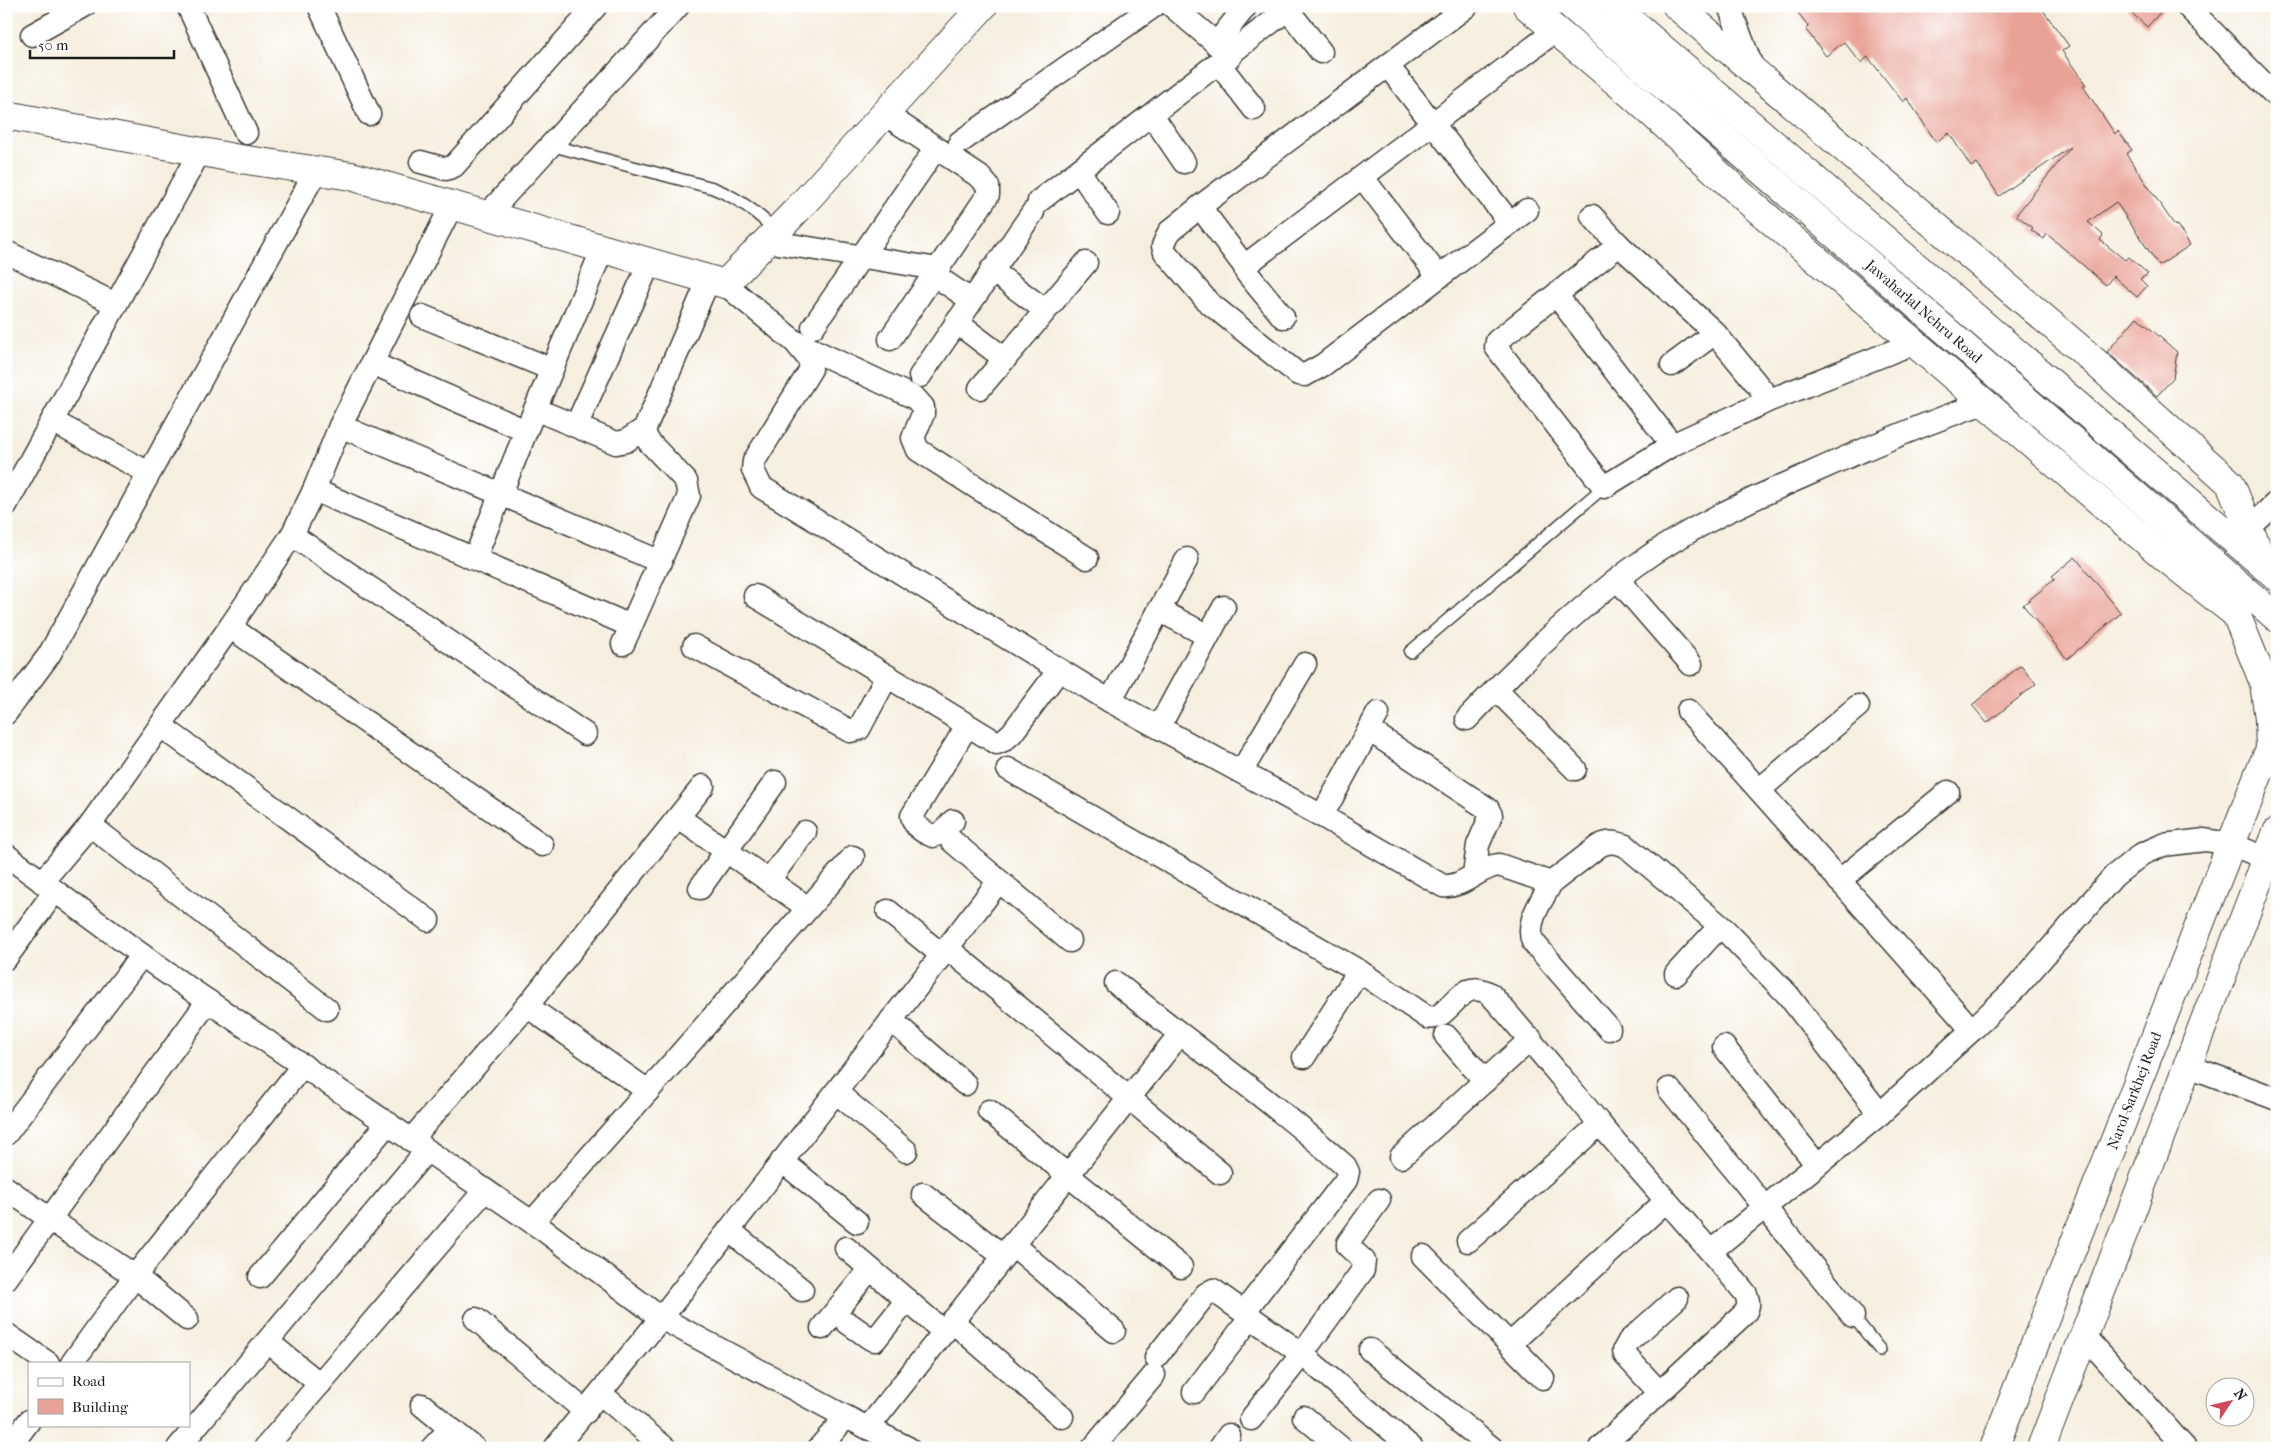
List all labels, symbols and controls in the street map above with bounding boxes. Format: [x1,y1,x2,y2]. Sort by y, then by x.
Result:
scale bar [30,28,174,60]
text: 50 m [38,36,69,54]
street label: Jawaharlal Nehru Road [1861,255,1986,367]
street label: Narol-Sarkhej Road [2103,1028,2166,1152]
legend [28,1362,190,1426]
text: Road [72,1372,106,1390]
north arrow [2206,1376,2256,1426]
text: N [2230,1386,2250,1404]
text: Building [72,1398,129,1416]

